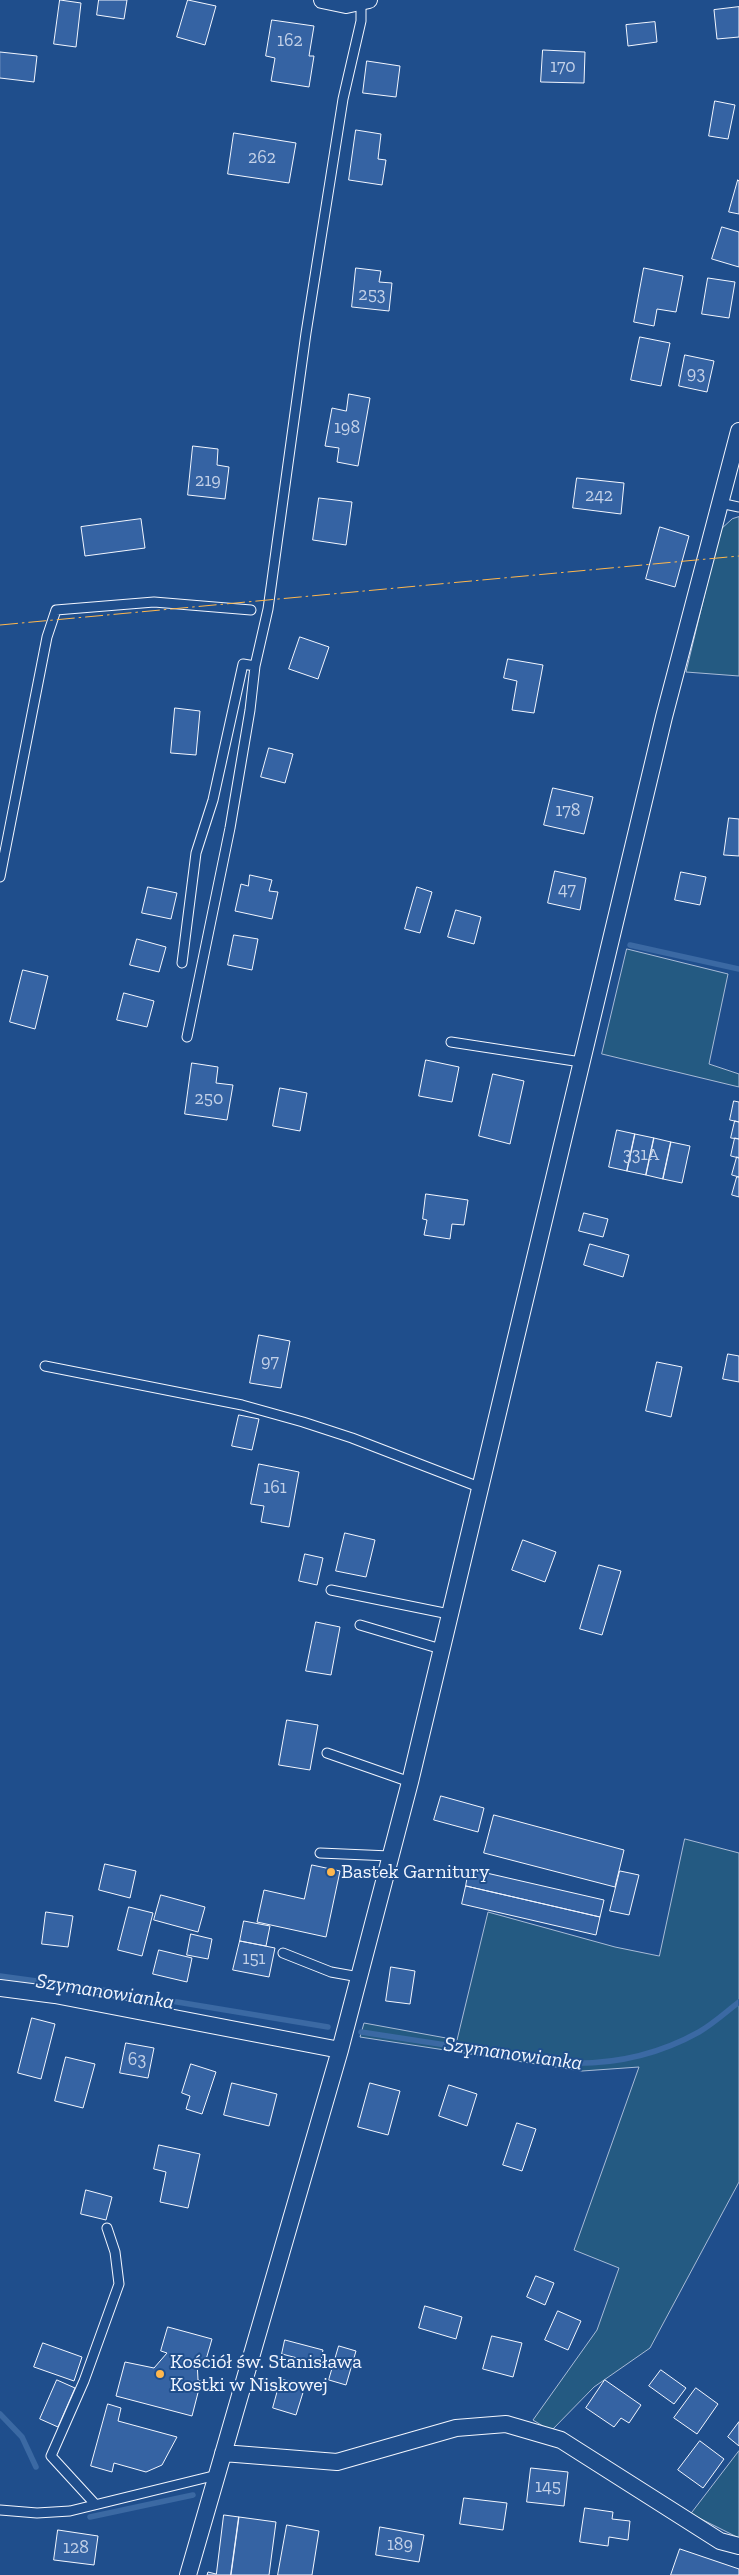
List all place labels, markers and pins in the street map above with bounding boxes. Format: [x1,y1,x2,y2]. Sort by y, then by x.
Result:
place label: Bastek Garnitury [341,1860,489,1884]
marker: Bastek Garnitury [325,1866,337,1878]
place label: Kościół św. Stanisława Kostki w Niskowej [170,2350,362,2397]
marker: Kościół św. Stanisława Kostki w Niskowej [154,2368,166,2380]

